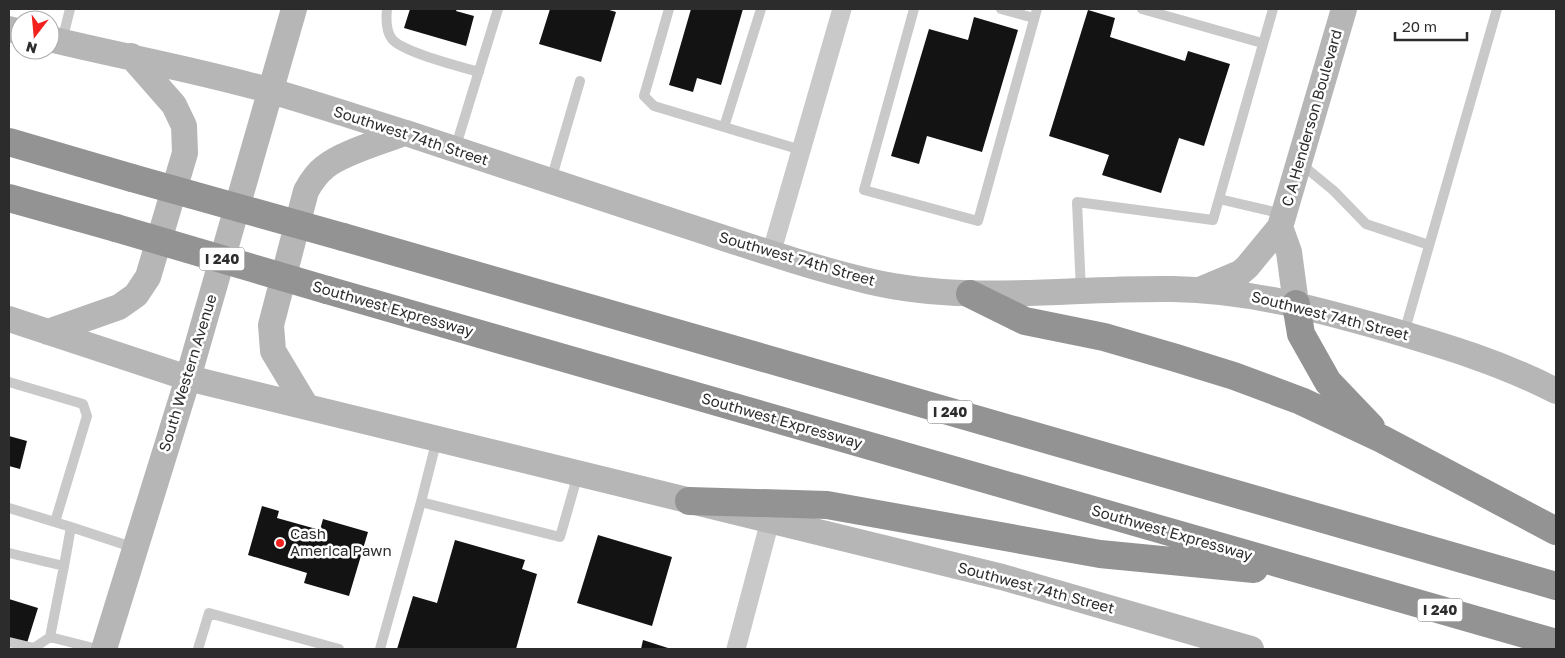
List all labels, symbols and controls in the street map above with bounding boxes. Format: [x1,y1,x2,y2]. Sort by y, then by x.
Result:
north arrow [10,10,60,60]
scale bar [1395,10,1468,42]
text: 20 m [1402,17,1437,35]
street label: C A Henderson Boulevard [1277,27,1345,208]
text: N [24,38,39,58]
street label: Southwest 74th Street [332,102,491,169]
street label: Southwest 74th Street [717,227,877,289]
road number: I 240 [200,248,244,270]
street label: Southwest Expressway [311,276,476,340]
street label: Southwest 74th Street [1250,287,1411,343]
street label: South Western Avenue [155,292,220,454]
street label: Southwest Expressway [700,388,865,452]
road number: I 240 [928,401,972,424]
street label: Southwest Expressway [1090,500,1255,564]
place label: Cash America Pawn [290,524,392,559]
marker: Cash America Pawn [274,537,286,549]
street label: Southwest 74th Street [956,557,1117,617]
road number: I 240 [1418,598,1462,622]

